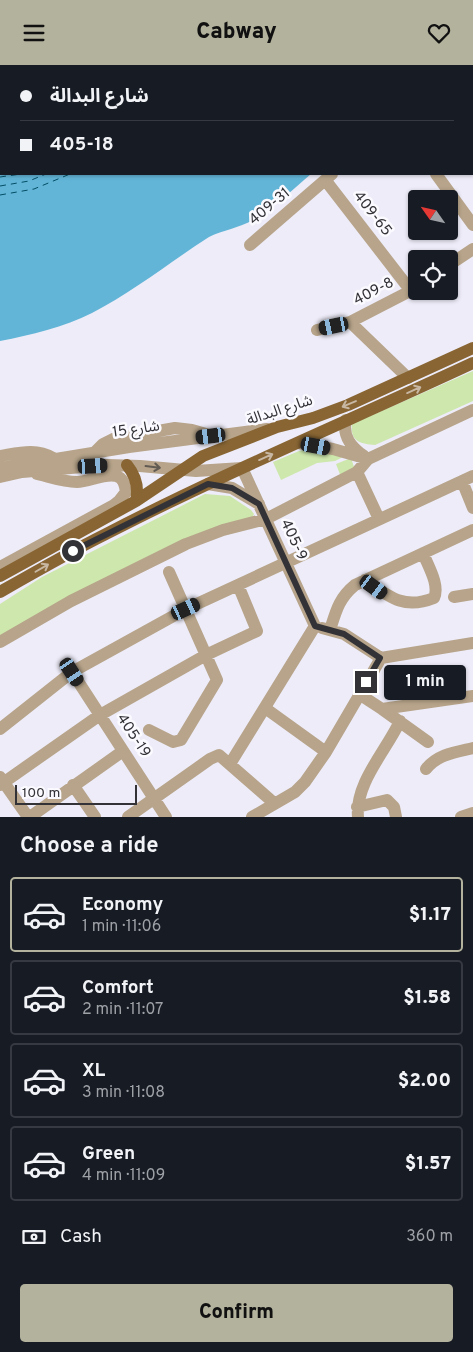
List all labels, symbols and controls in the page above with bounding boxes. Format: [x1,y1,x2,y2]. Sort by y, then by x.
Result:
icon: menu [20,19,48,47]
text: Cabway [196,19,277,46]
icon: heart [425,19,453,47]
text: شارع البدالة [50,85,149,109]
text: 405-18 [50,133,114,157]
street label: 409-31 [245,184,295,230]
street label: 409-65 [348,188,396,240]
north arrow [408,190,458,240]
map controls [408,190,458,300]
button: locate [408,250,458,300]
street label: 409-8 [351,274,397,310]
car [317,316,350,336]
one-way arrow [406,385,421,395]
street label: شارع البدالة [245,391,316,432]
one-way arrow [342,400,357,410]
street label: شارع 15 [111,417,161,444]
car [195,427,226,445]
car [299,436,332,456]
one-way arrow [258,452,273,462]
car [77,458,108,474]
one-way arrow [144,462,160,472]
street label: 405-9 [275,516,311,564]
route start [62,540,84,562]
one-way arrow [35,563,50,573]
car [357,572,390,602]
car [169,596,202,622]
car [57,655,86,689]
callout: 1 min [384,665,466,699]
route end [355,671,377,693]
text: 1 min [405,672,445,692]
street label: 405-19 [112,710,154,762]
scale bar [15,782,138,805]
text: 100 m [22,785,60,802]
text: Choose a ride [20,833,158,860]
icon: car [22,892,67,937]
text: Economy [82,893,163,917]
text: $1.17 [409,903,451,927]
text: 1 min · 11:06 [82,917,161,937]
icon: car [22,975,67,1020]
text: Comfort [82,976,154,1000]
text: $1.58 [403,986,451,1010]
text: 2 min · 11:07 [82,1000,163,1020]
icon: car [22,1058,67,1103]
text: XL [82,1059,105,1083]
text: $2.00 [398,1069,451,1093]
text: 3 min · 11:08 [82,1083,165,1103]
icon: car [22,1141,67,1186]
text: Green [82,1142,135,1166]
text: $1.57 [405,1152,451,1176]
text: 4 min · 11:09 [82,1166,165,1186]
icon: cash [20,1223,48,1251]
text: Cash [60,1225,102,1249]
text: 360 m [406,1227,453,1247]
button: Confirm [20,1284,453,1342]

